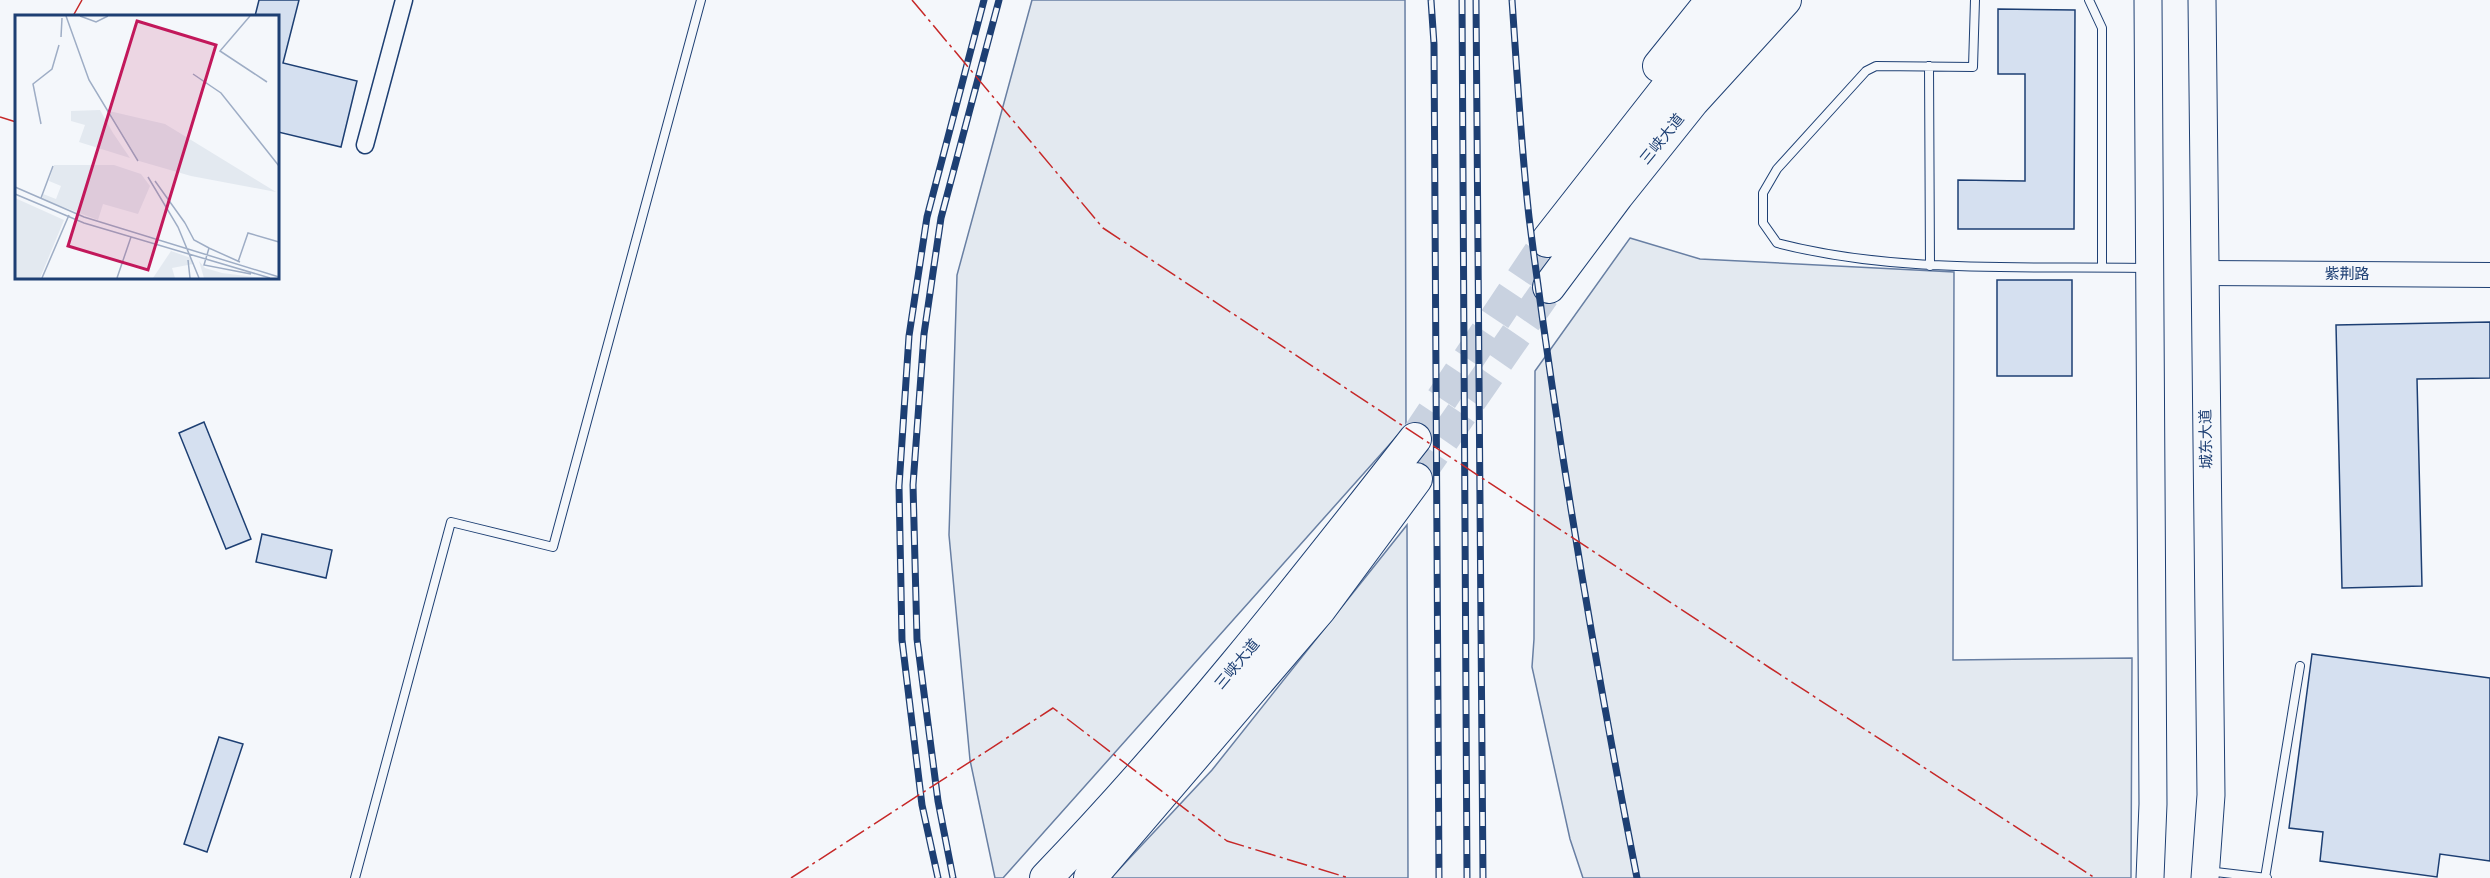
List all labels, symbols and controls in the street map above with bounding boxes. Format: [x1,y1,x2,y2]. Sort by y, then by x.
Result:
inset map [15,15,279,279]
street label: 三峡大道 [1635,109,1688,168]
street label: 紫荆路 [2324,264,2370,283]
street label: 城东大道 [2195,409,2216,469]
street label: 三峡大道 [1210,635,1263,693]

